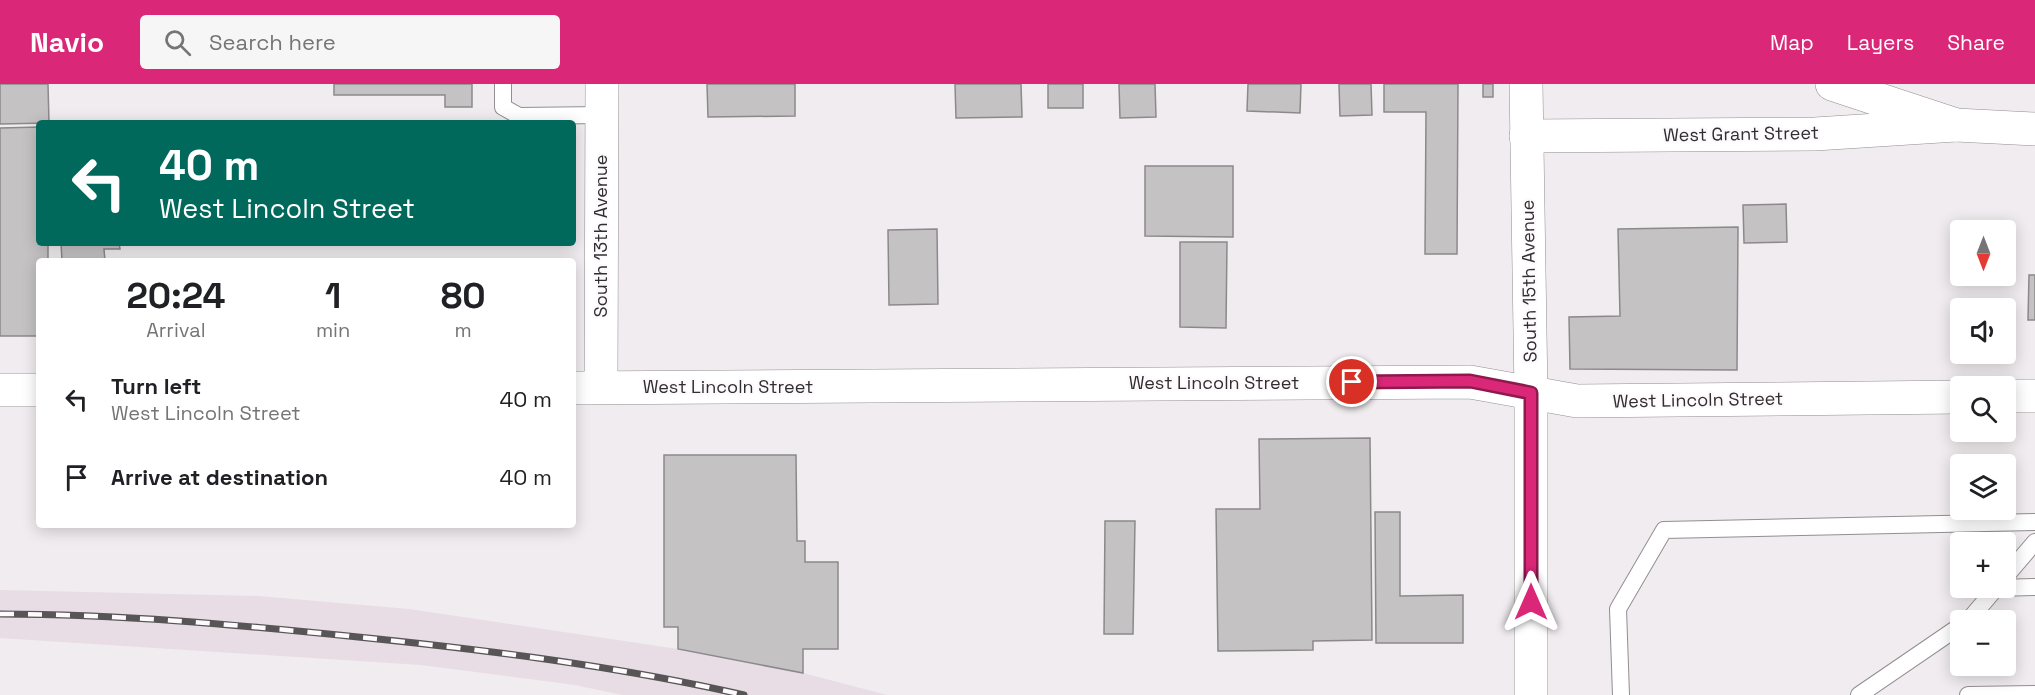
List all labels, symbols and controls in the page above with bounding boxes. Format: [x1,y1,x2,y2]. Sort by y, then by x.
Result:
search box [140,15,560,69]
text: Navio [30,24,104,60]
icon: search [161,26,194,59]
text: Search here [209,28,336,56]
text: Map [1770,29,1814,56]
text: Layers [1847,29,1914,56]
text: Share [1947,29,2005,56]
street label: West Grant Street [1663,121,1819,146]
text: 40 m [159,139,259,192]
icon: left [60,144,138,222]
street label: South 13th Avenue [589,155,612,317]
text: West Lincoln Street [159,191,415,226]
street label: South 15th Avenue [1516,199,1541,363]
north arrow [1950,220,2016,286]
map controls [1950,220,2016,676]
text: 20:24 [126,273,226,319]
text: 1 [325,273,341,319]
text: 80 [441,273,486,319]
button: sound [1950,298,2016,364]
text: Arrival [146,317,206,343]
text: min [316,317,350,343]
text: m [455,317,472,343]
pin [1326,356,1377,407]
icon: arrive [1335,365,1368,398]
street label: West Lincoln Street [1129,371,1299,394]
text: Turn left [111,372,201,400]
street label: West Lincoln Street [643,375,813,398]
button: search [1950,376,2016,442]
icon: left [60,383,93,416]
text: 40 m [500,385,552,413]
street label: West Lincoln Street [1613,387,1783,412]
text: West Lincoln Street [111,400,301,426]
button: layers [1950,454,2016,520]
icon: arrive [60,461,93,494]
text: Arrive at destination [111,463,328,491]
text: 40 m [500,463,552,491]
button: + [1950,532,2016,598]
position arrow [1499,570,1563,634]
button: − [1950,610,2016,676]

